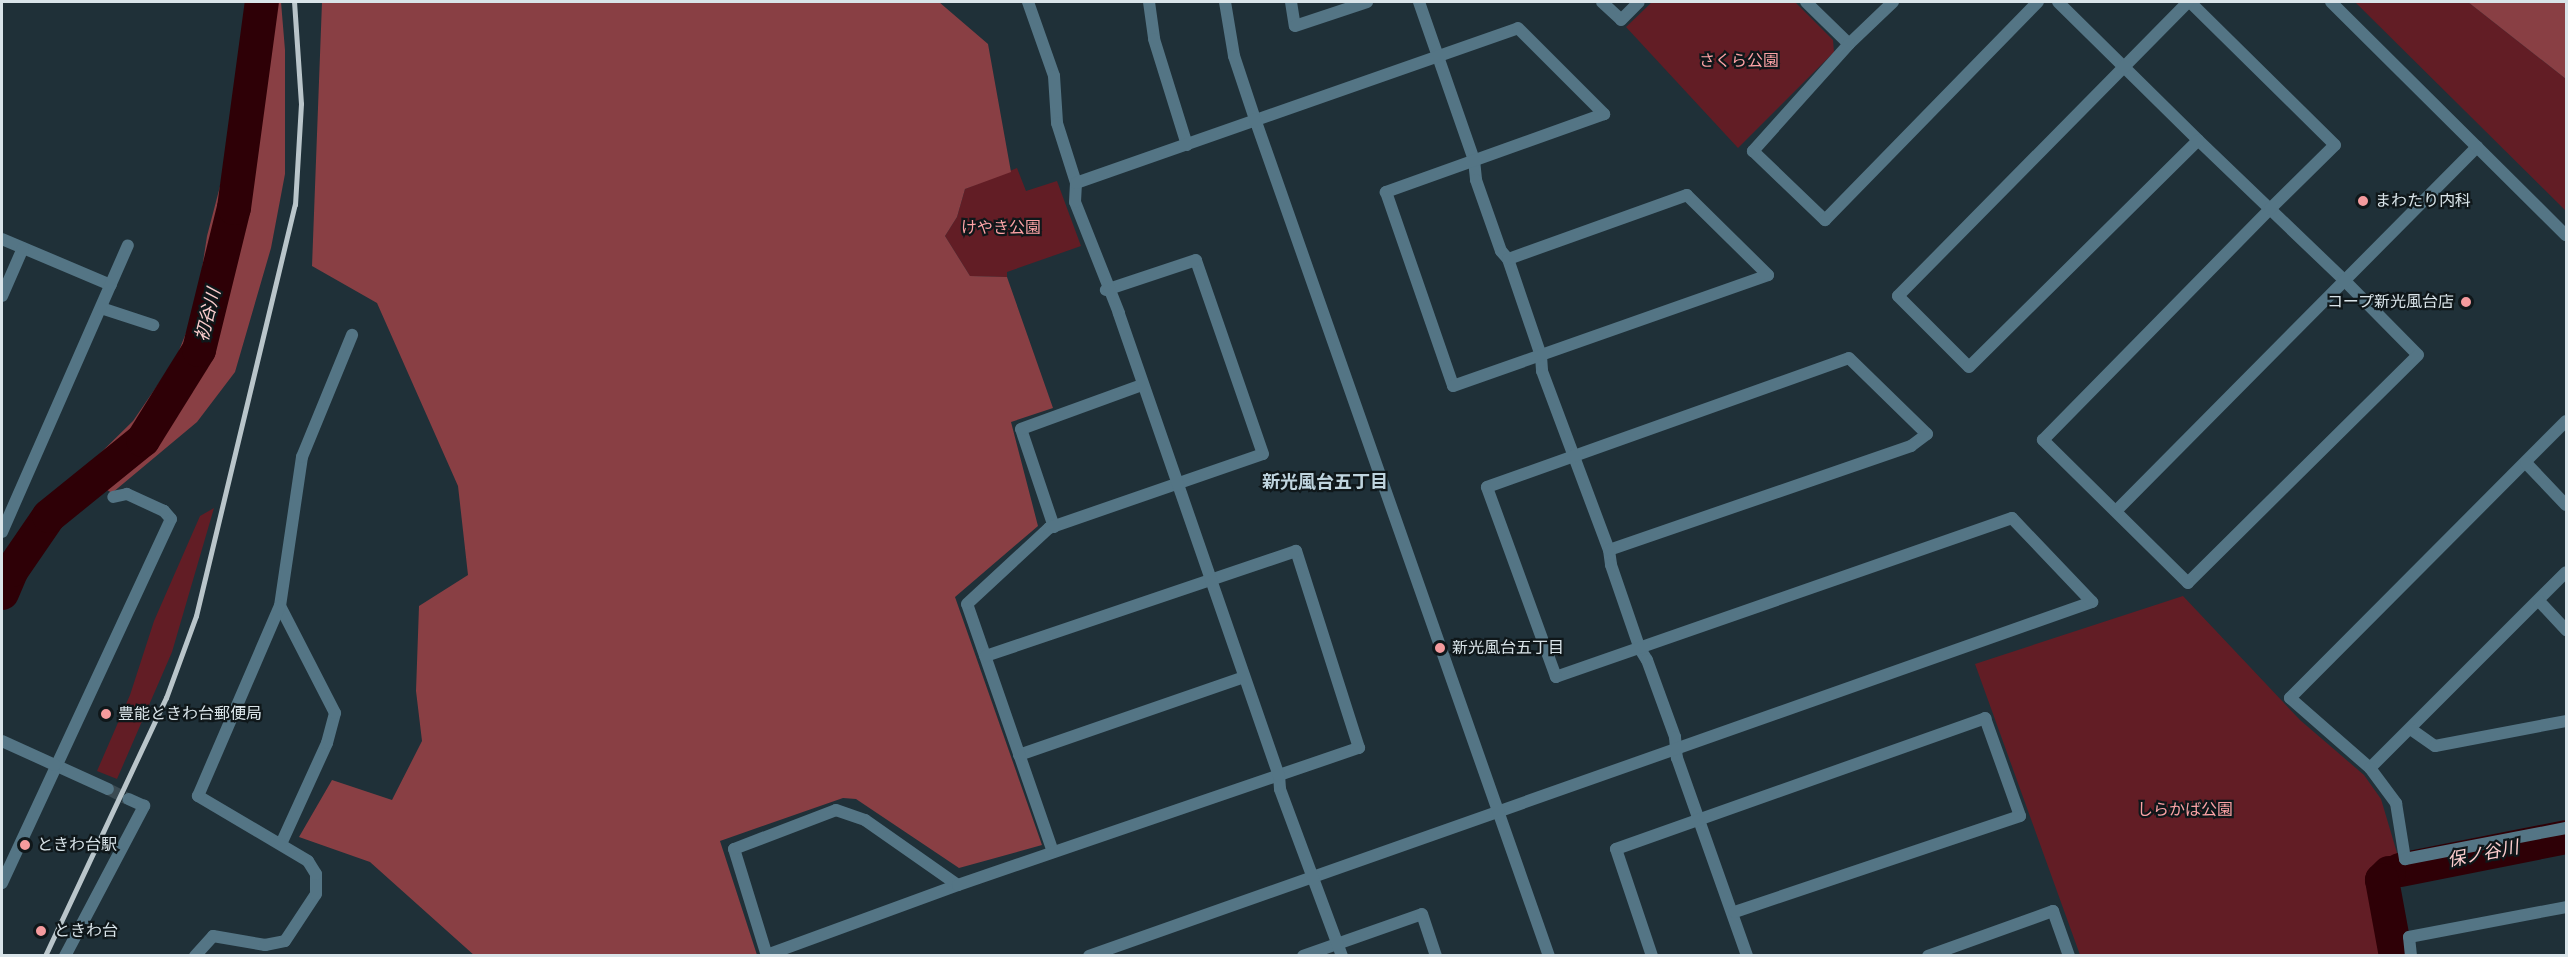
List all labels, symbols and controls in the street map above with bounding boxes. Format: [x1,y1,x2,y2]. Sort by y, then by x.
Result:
park label: さくら公園 [1699,51,1779,71]
place label: まわたり内科 [2375,191,2471,211]
marker: まわたり内科 [2356,194,2370,208]
park label: けやき公園 [961,218,1041,238]
water label: 初谷川 [191,286,225,344]
place label: コープ新光風台店 [2326,292,2454,312]
marker: コープ新光風台店 [2459,295,2473,309]
district label: 新光風台五丁目 [1262,471,1388,493]
place label: 新光風台五丁目 [1452,638,1564,658]
marker: 新光風台五丁目 [1433,641,1447,655]
place label: 豊能ときわ台郵便局 [118,704,262,724]
marker: 豊能ときわ台郵便局 [99,707,113,721]
park label: しらかば公園 [2137,800,2233,820]
place label: ときわ台駅 [37,835,117,855]
water label: 保ノ谷川 [2446,837,2520,871]
marker: ときわ台駅 [18,838,32,852]
place label: ときわ台 [54,921,118,941]
marker: ときわ台 [32,922,50,940]

